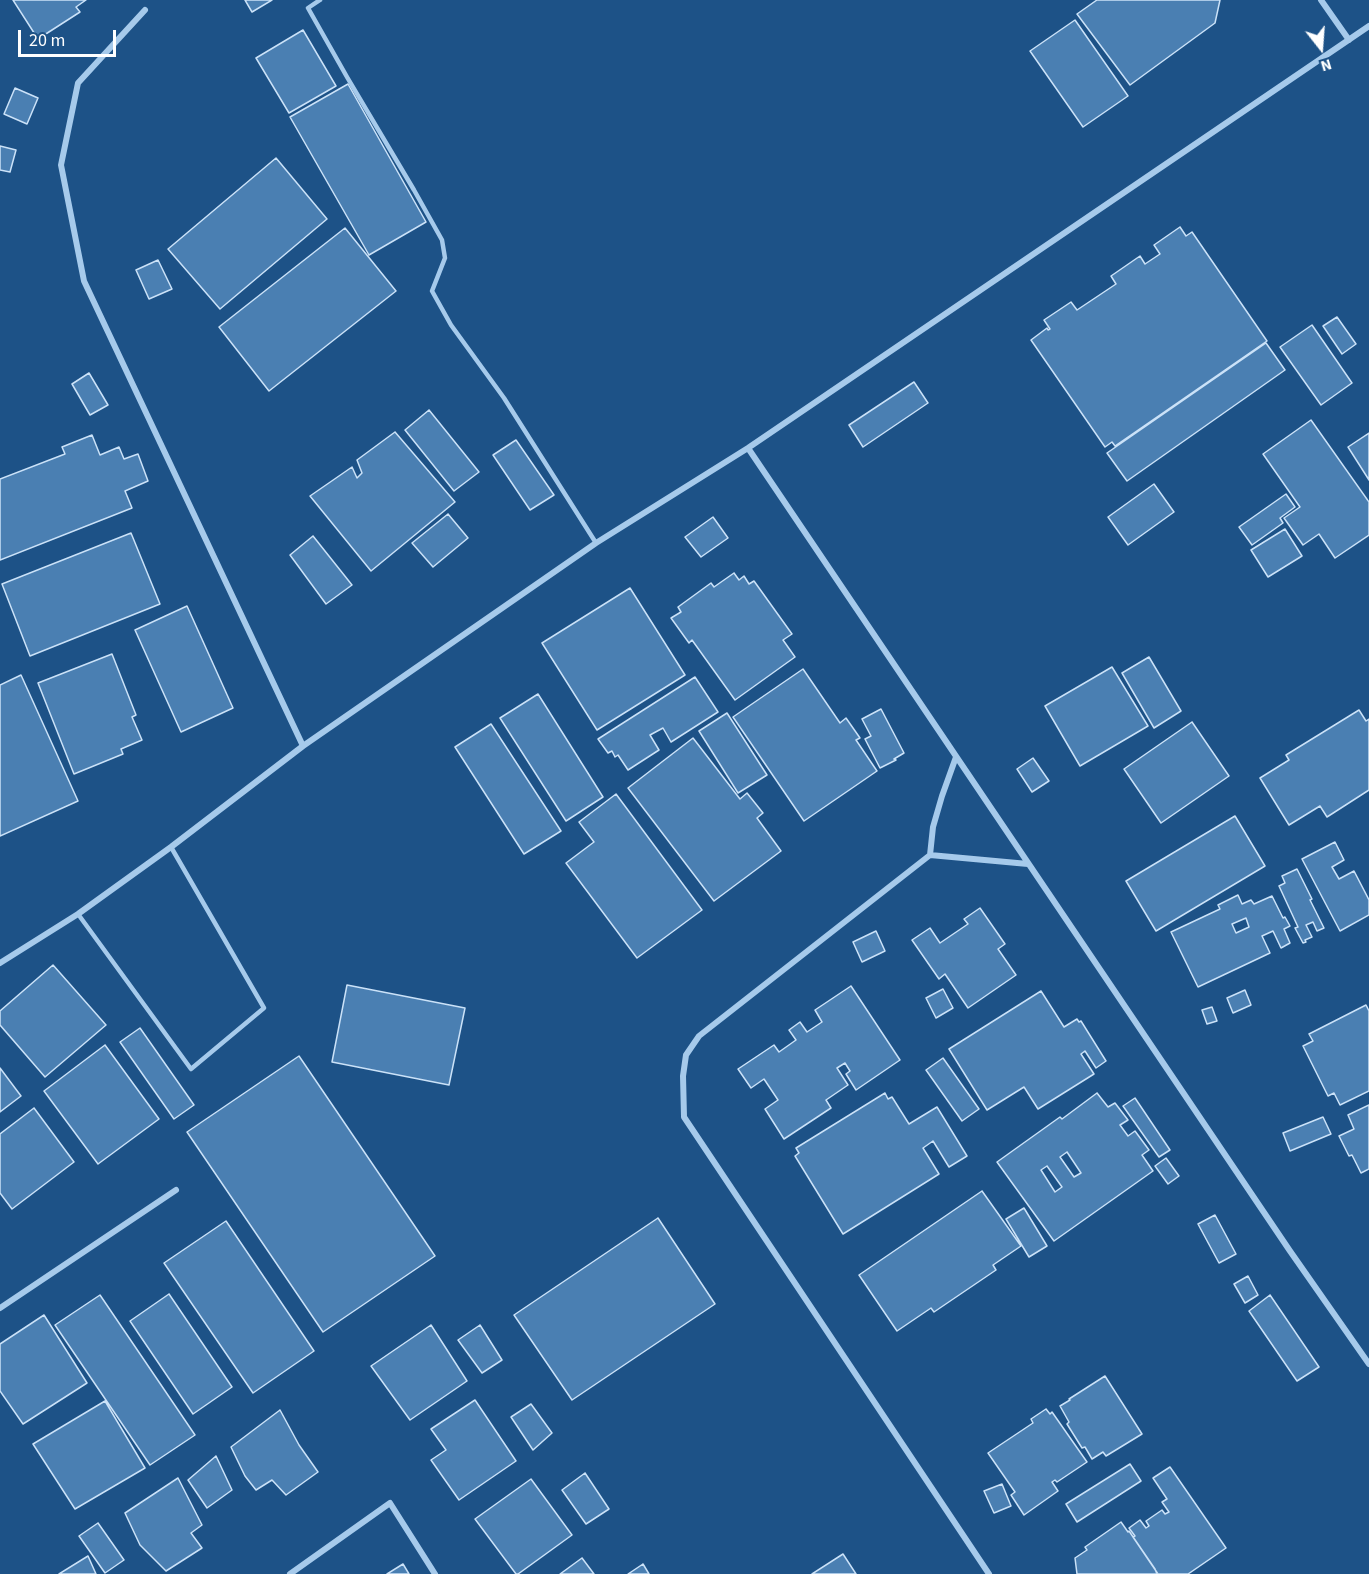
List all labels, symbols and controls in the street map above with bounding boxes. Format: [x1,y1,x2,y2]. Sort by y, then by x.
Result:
scale bar [21,18,118,56]
north arrow [1291,18,1351,78]
text: 20 m [29,28,65,53]
text: N [1318,53,1335,77]

